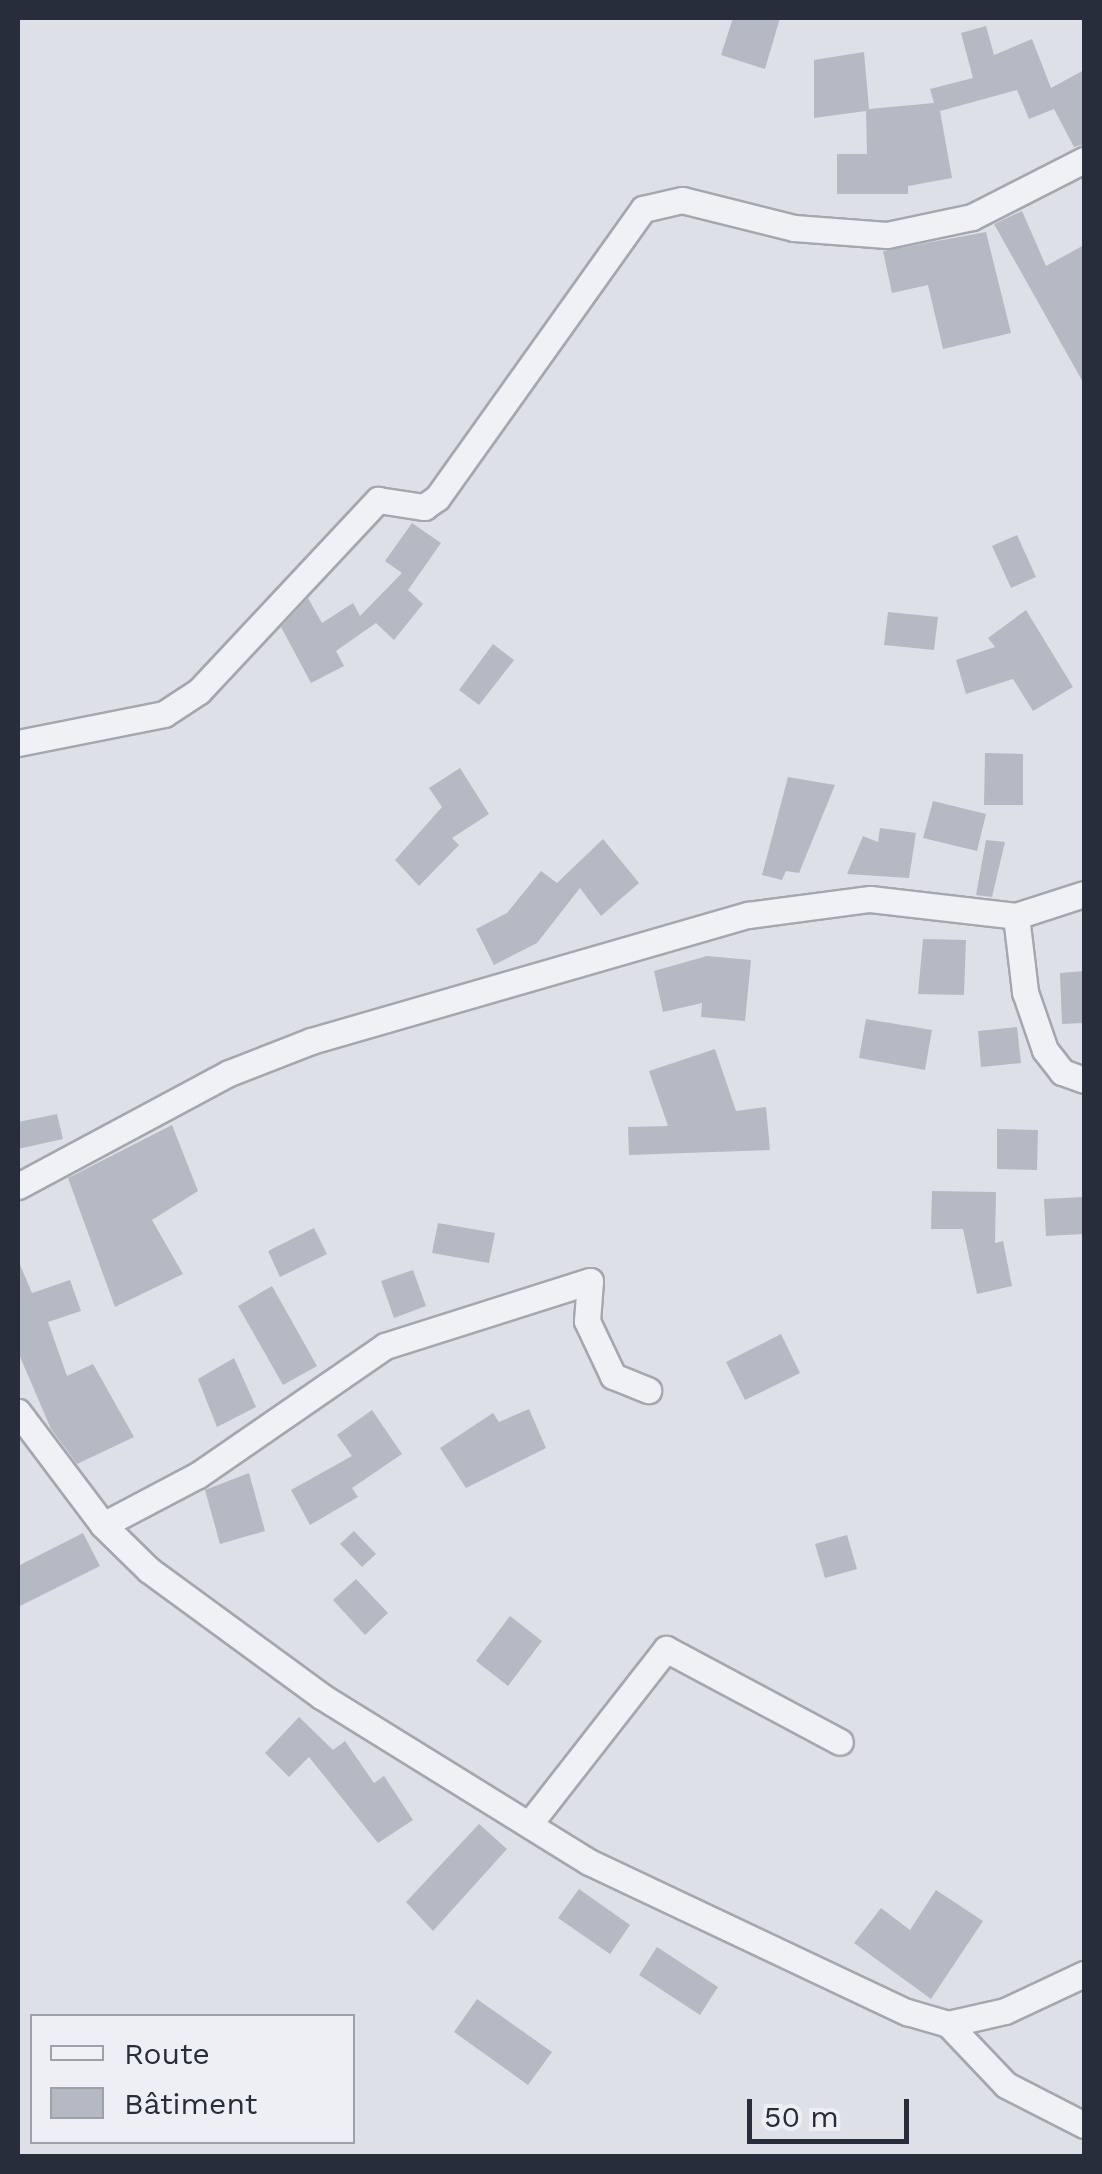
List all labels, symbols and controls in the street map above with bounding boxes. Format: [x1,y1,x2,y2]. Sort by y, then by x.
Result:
legend [30,2014,355,2144]
text: Route [124,2036,210,2071]
scale bar [752,2079,914,2141]
text: Bâtiment [124,2086,257,2121]
text: 50 m [764,2099,839,2134]

